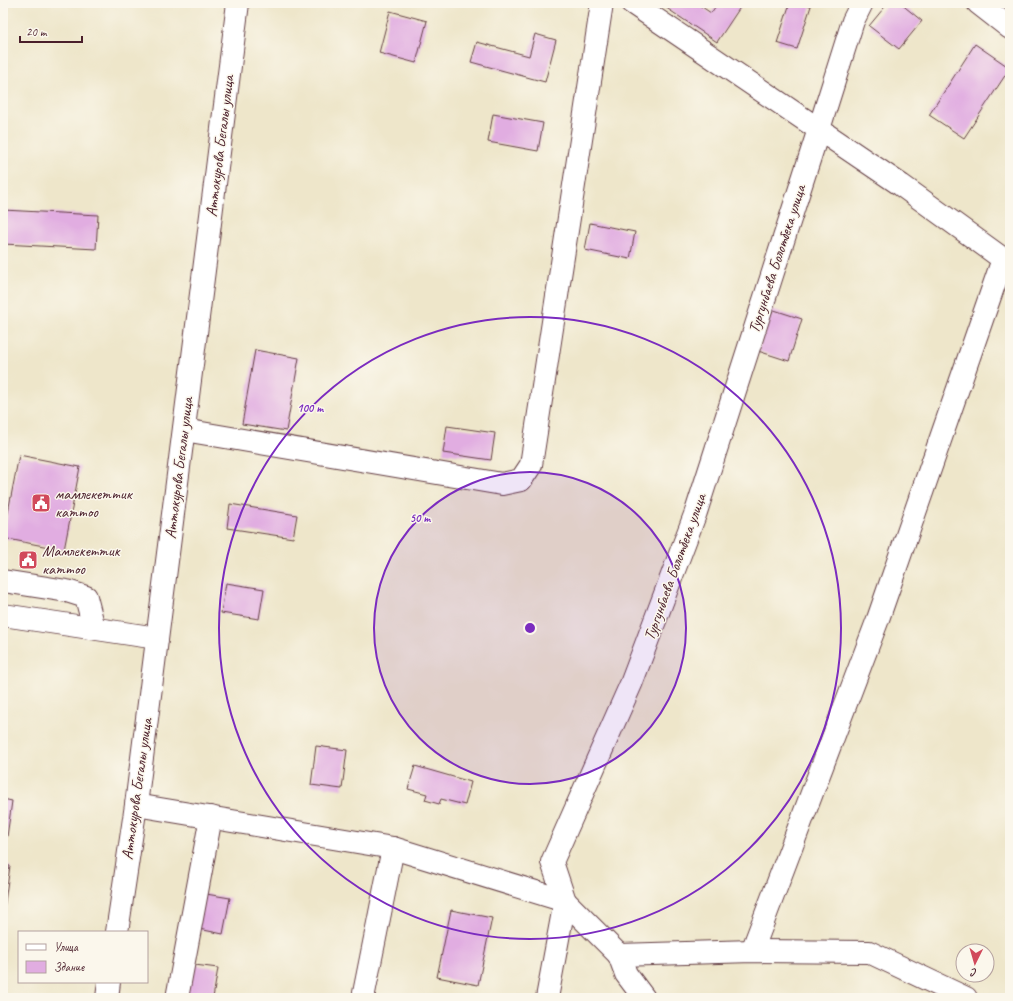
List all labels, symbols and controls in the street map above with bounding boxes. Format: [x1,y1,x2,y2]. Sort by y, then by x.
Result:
scale bar [20,18,82,44]
text: 20 m [26,24,48,40]
street label: Аттокурова Бегалы улица [201,73,239,218]
street label: Тургунбаева Болотбека улица [744,181,811,336]
street label: Аттокурова Бегалы улица [160,395,198,540]
text: 100 m [297,400,324,416]
place label: мамлекеттик каттоо [55,484,134,522]
street label: Тургунбаева Болотбека улица [639,490,711,643]
public building icon: мамлекеттик каттоо [30,492,52,514]
text: 50 m [410,510,431,526]
place label: Мамлекеттик каттоо [42,541,121,579]
public building icon: Мамлекеттик каттоо [17,549,39,571]
centre of rings [523,621,537,635]
street label: Аттокурова Бегалы улица [117,716,157,861]
legend [18,931,148,983]
text: Улица [54,939,79,955]
north arrow [955,943,995,983]
text: Здание [54,959,85,975]
text: С [969,966,977,980]

